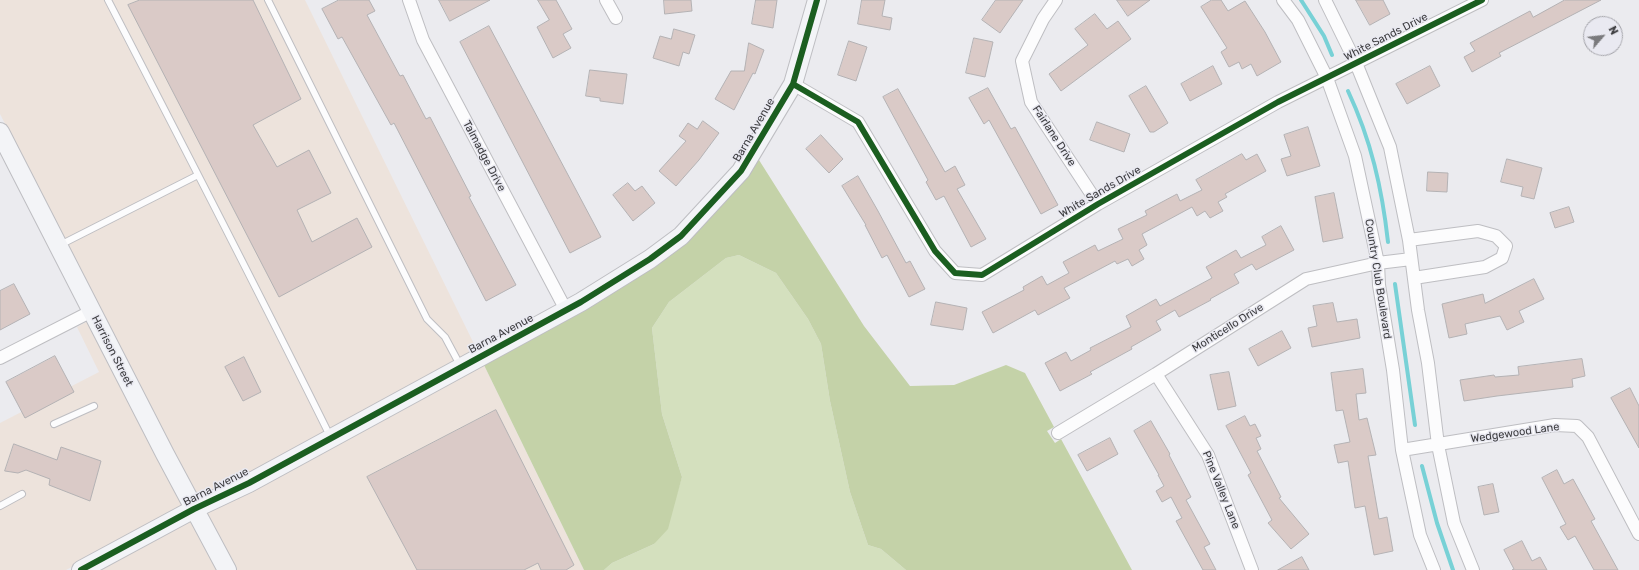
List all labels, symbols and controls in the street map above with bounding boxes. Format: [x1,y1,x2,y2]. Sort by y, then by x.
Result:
street label: White Sands Drive [1342,10,1430,64]
north arrow [1583,16,1623,56]
text: N [1606,24,1621,37]
street label: Barna Avenue [730,96,778,164]
street label: Fairlane Drive [1029,103,1079,169]
street label: Talmadge Drive [460,118,508,194]
street label: White Sands Drive [1057,163,1143,221]
street label: Country Club Boulevard [1362,218,1394,340]
street label: Monticello Drive [1190,301,1266,355]
street label: Barna Avenue [466,311,536,357]
street label: Harrison Street [88,313,136,389]
street label: Wedgewood Lane [1470,420,1560,446]
street label: Pine Valley Lane [1199,449,1243,531]
street label: Barna Avenue [181,465,251,509]

